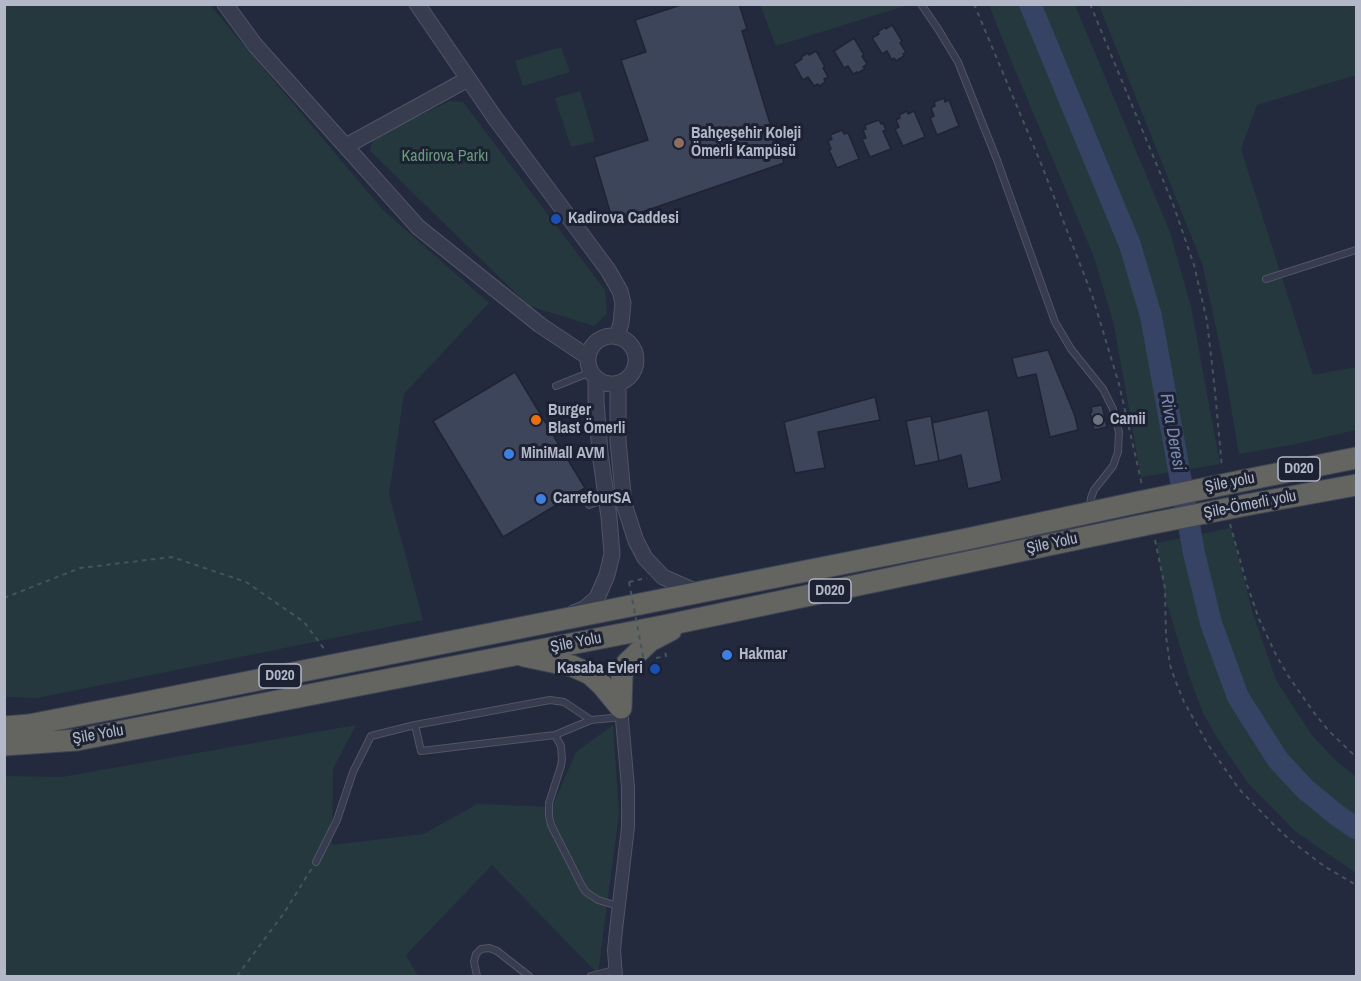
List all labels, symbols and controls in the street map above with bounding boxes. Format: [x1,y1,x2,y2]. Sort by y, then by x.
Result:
place label: Bahçeşehir Koleji Ömerli Kampüsü [691,124,801,162]
marker: Bahçeşehir Koleji Ömerli Kampüsü [672,136,686,150]
park label: Kadirova Parkı [402,147,488,167]
place label: Kadirova Caddesi [568,209,679,229]
marker: Kadirova Caddesi [549,212,563,226]
water label: Riva Deresi [1155,392,1189,472]
place label: Burger Blast Ömerli [548,401,625,439]
place label: Camii [1110,410,1146,430]
marker: Burger Blast Ömerli [529,413,543,427]
marker: Camii [1091,413,1105,427]
place label: MiniMall AVM [521,444,605,464]
marker: MiniMall AVM [502,447,516,461]
road number: D020 [1278,457,1320,481]
street label: Şile yolu [1203,469,1257,497]
street label: Şile-Ömerli yolu [1202,487,1298,523]
place label: CarrefourSA [553,489,631,509]
marker: CarrefourSA [534,492,548,506]
street label: Şile Yolu [1025,529,1079,559]
road number: D020 [809,579,851,603]
street label: Şile Yolu [549,629,603,657]
place label: Hakmar [739,645,787,665]
marker: Hakmar [720,648,734,662]
place label: Kasaba Evleri [557,659,643,679]
marker: Kasaba Evleri [648,662,662,676]
road number: D020 [259,664,301,688]
street label: Şile Yolu [71,721,125,749]

